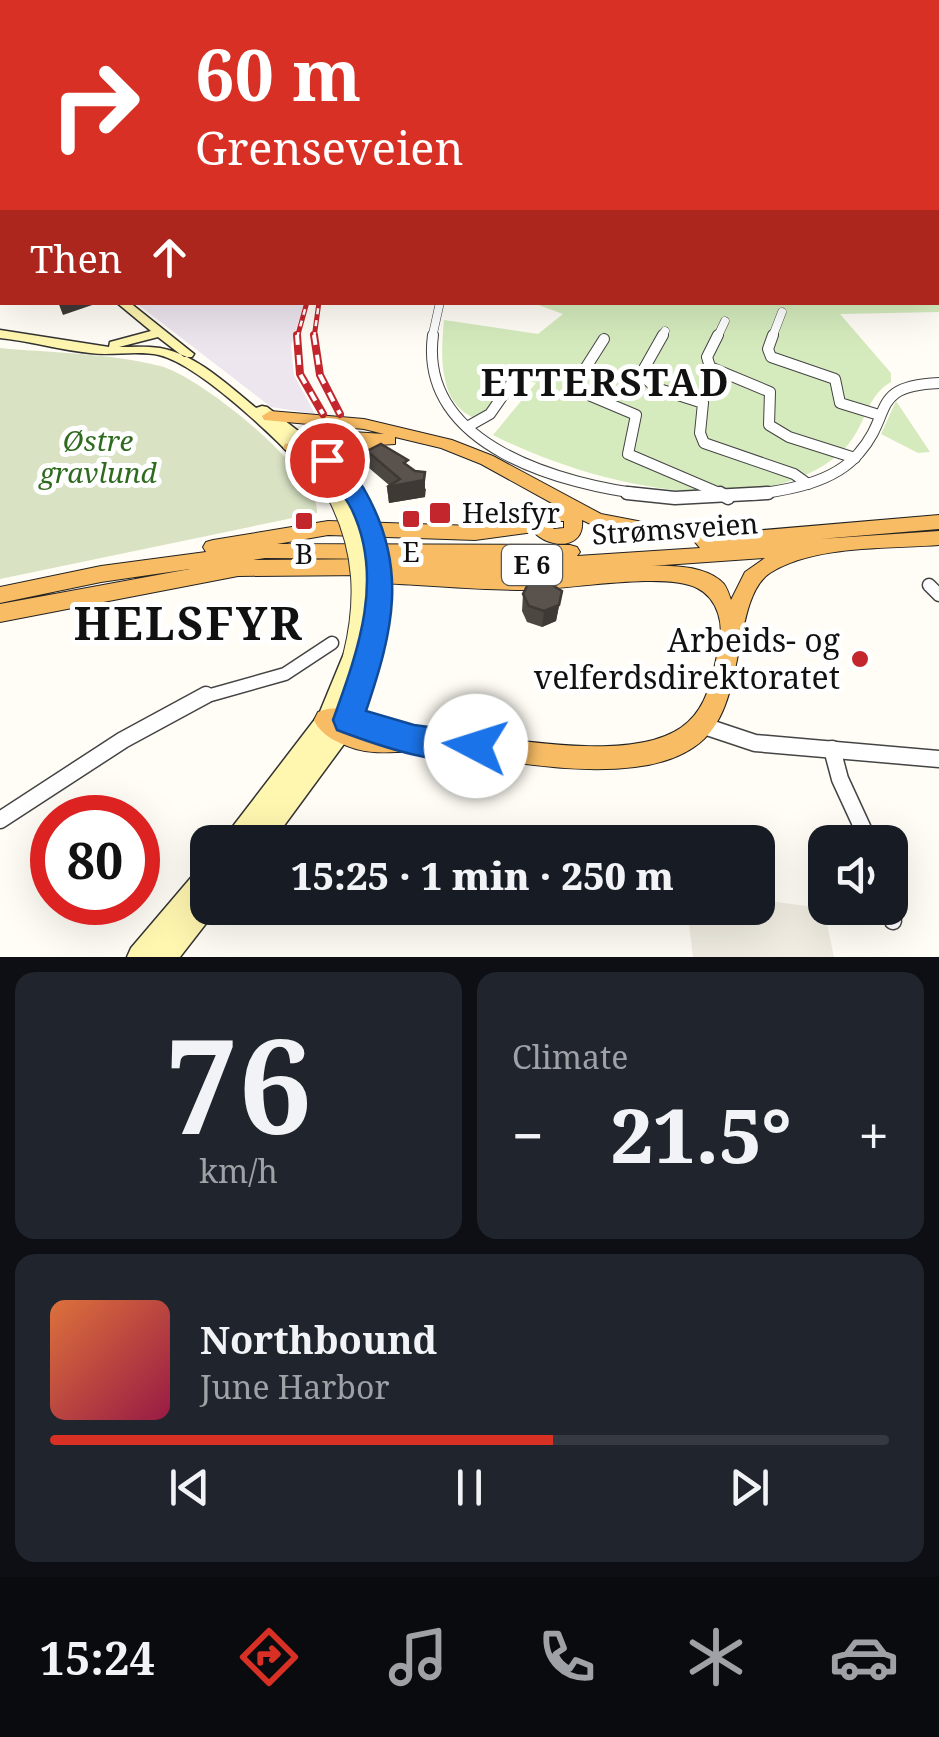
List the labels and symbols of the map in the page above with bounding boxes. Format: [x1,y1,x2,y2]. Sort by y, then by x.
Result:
district label: ETTERSTAD [481,355,731,407]
pin [285,418,370,503]
park label: Østre gravlund [38,421,158,491]
place label: Helsfyr [462,493,560,531]
marker: Helsfyr [427,500,453,526]
street label: Strømsveien [590,503,759,553]
marker: E [400,508,422,530]
marker: B [293,510,315,532]
place label: E [402,532,420,570]
place label: B [295,534,313,572]
road number: E 6 [502,545,562,585]
district label: HELSFYR [74,592,304,653]
place label: Arbeids- og velferdsdirektoratet [534,618,840,698]
marker: Arbeids- og velferdsdirektoratet [849,648,871,670]
position arrow [424,694,528,798]
speed limit sign: 80 [30,795,160,925]

